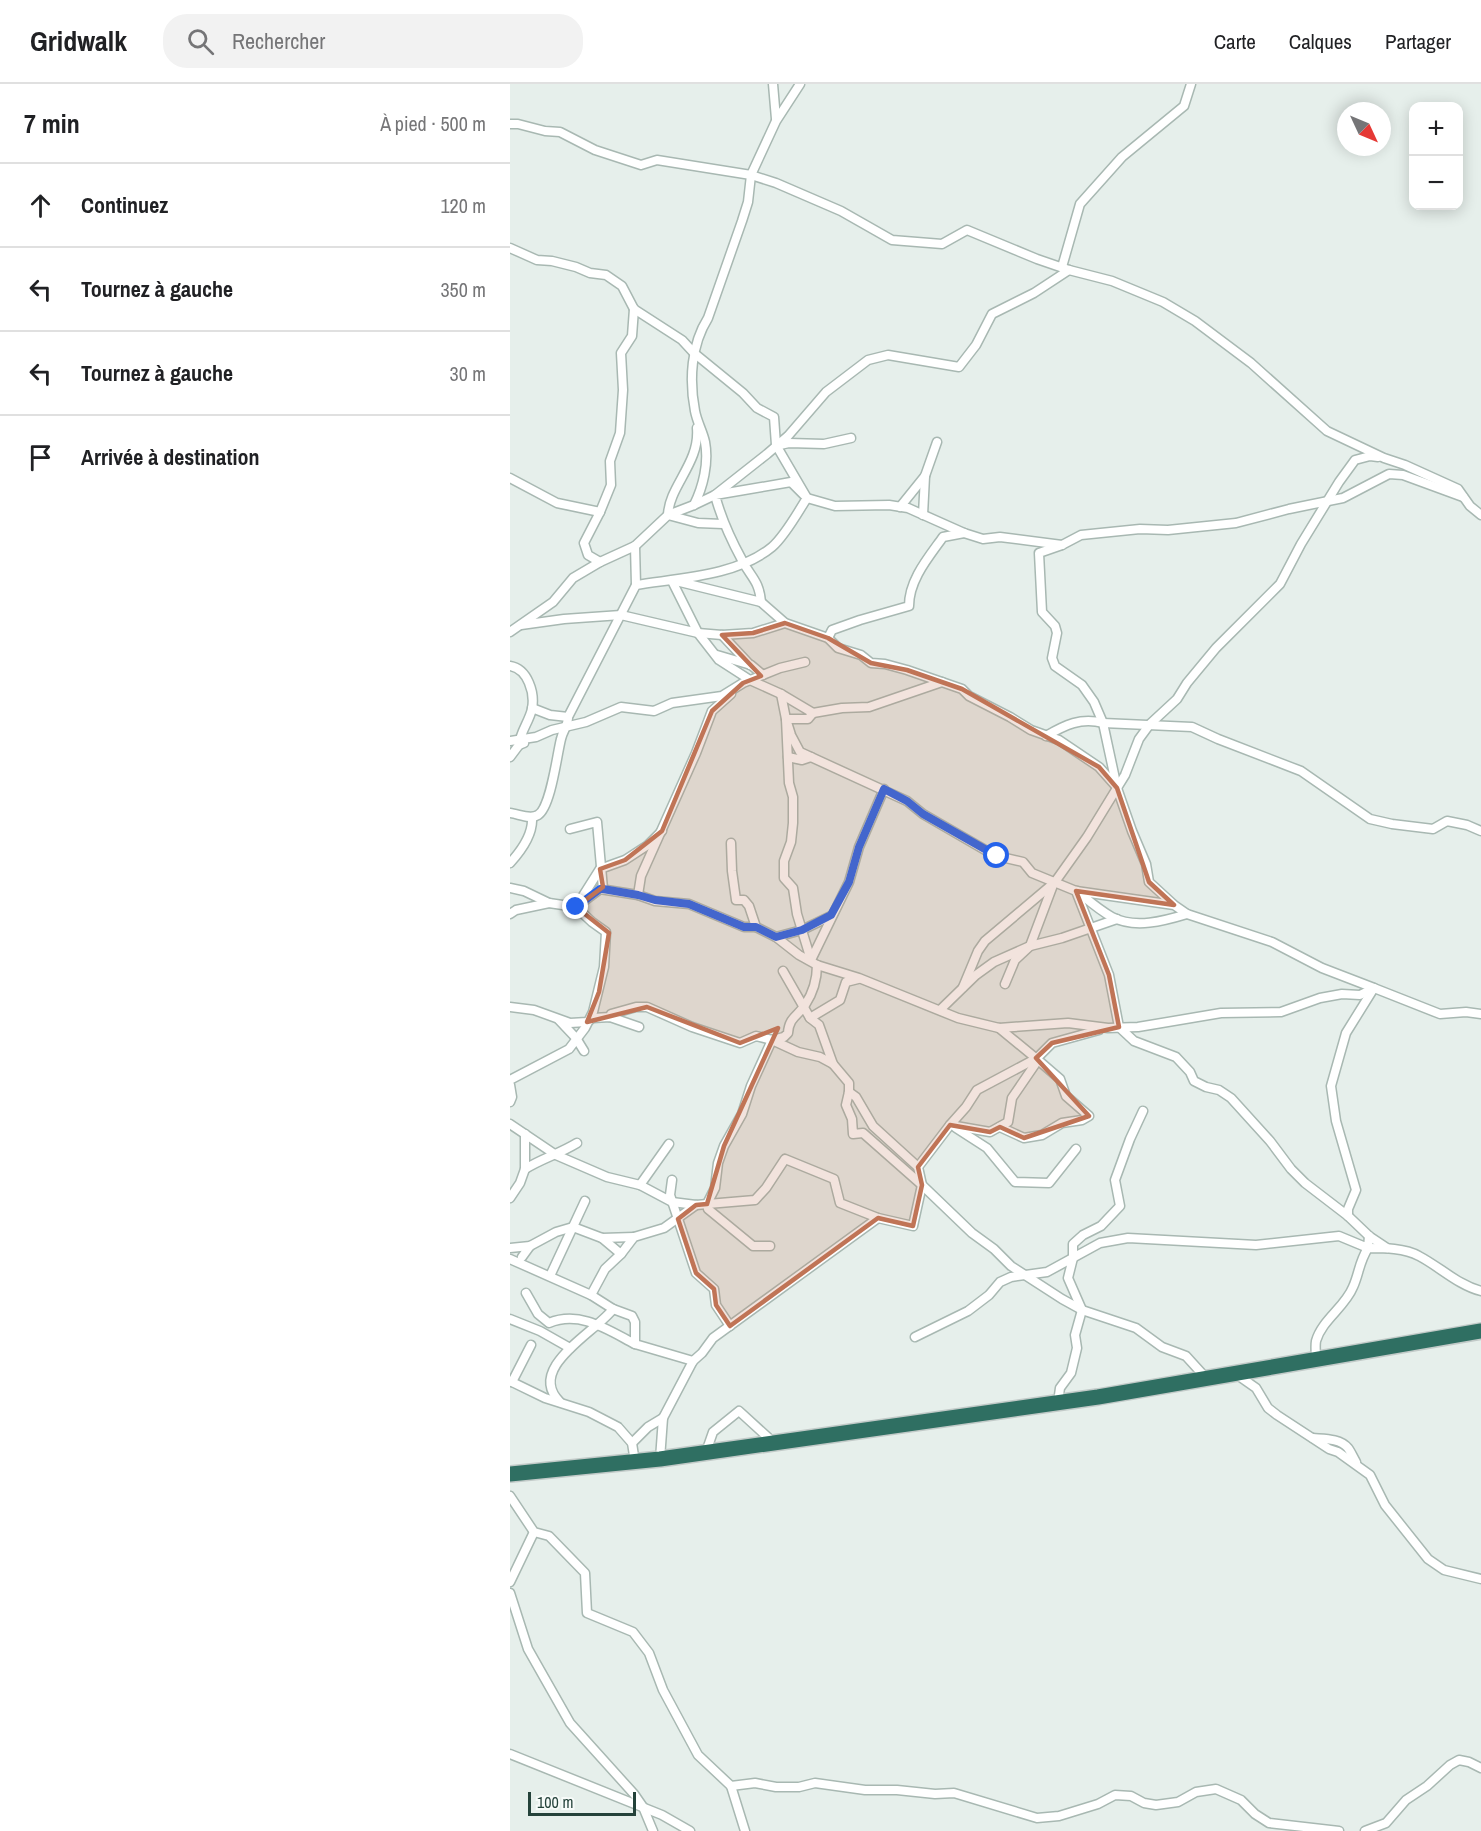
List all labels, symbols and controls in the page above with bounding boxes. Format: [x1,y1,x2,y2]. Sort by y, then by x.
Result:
search box [163,14,583,68]
text: Gridwalk [30,22,127,60]
icon: search [184,25,217,58]
text: Rechercher [232,26,325,56]
text: Carte [1214,27,1256,56]
text: Calques [1289,27,1352,56]
text: Partager [1385,27,1451,56]
north arrow [1337,102,1391,156]
map controls [1409,102,1463,210]
button: + [1409,102,1463,156]
text: 7 min [24,106,80,141]
text: À pied · 500 m [380,110,486,137]
button: − [1409,156,1463,210]
icon: ahead [24,189,57,222]
text: Continuez [81,190,168,220]
text: 120 m [440,192,486,219]
icon: left [24,273,57,306]
text: Tournez à gauche [81,274,233,304]
text: 350 m [440,276,486,303]
icon: left [24,357,57,390]
text: Tournez à gauche [81,358,233,388]
text: 30 m [450,360,486,387]
icon: arrive [24,441,57,474]
text: Arrivée à destination [81,442,259,472]
route start [983,842,1009,868]
route end [562,893,588,919]
scale bar [528,1789,636,1816]
text: 100 m [537,1791,573,1813]

